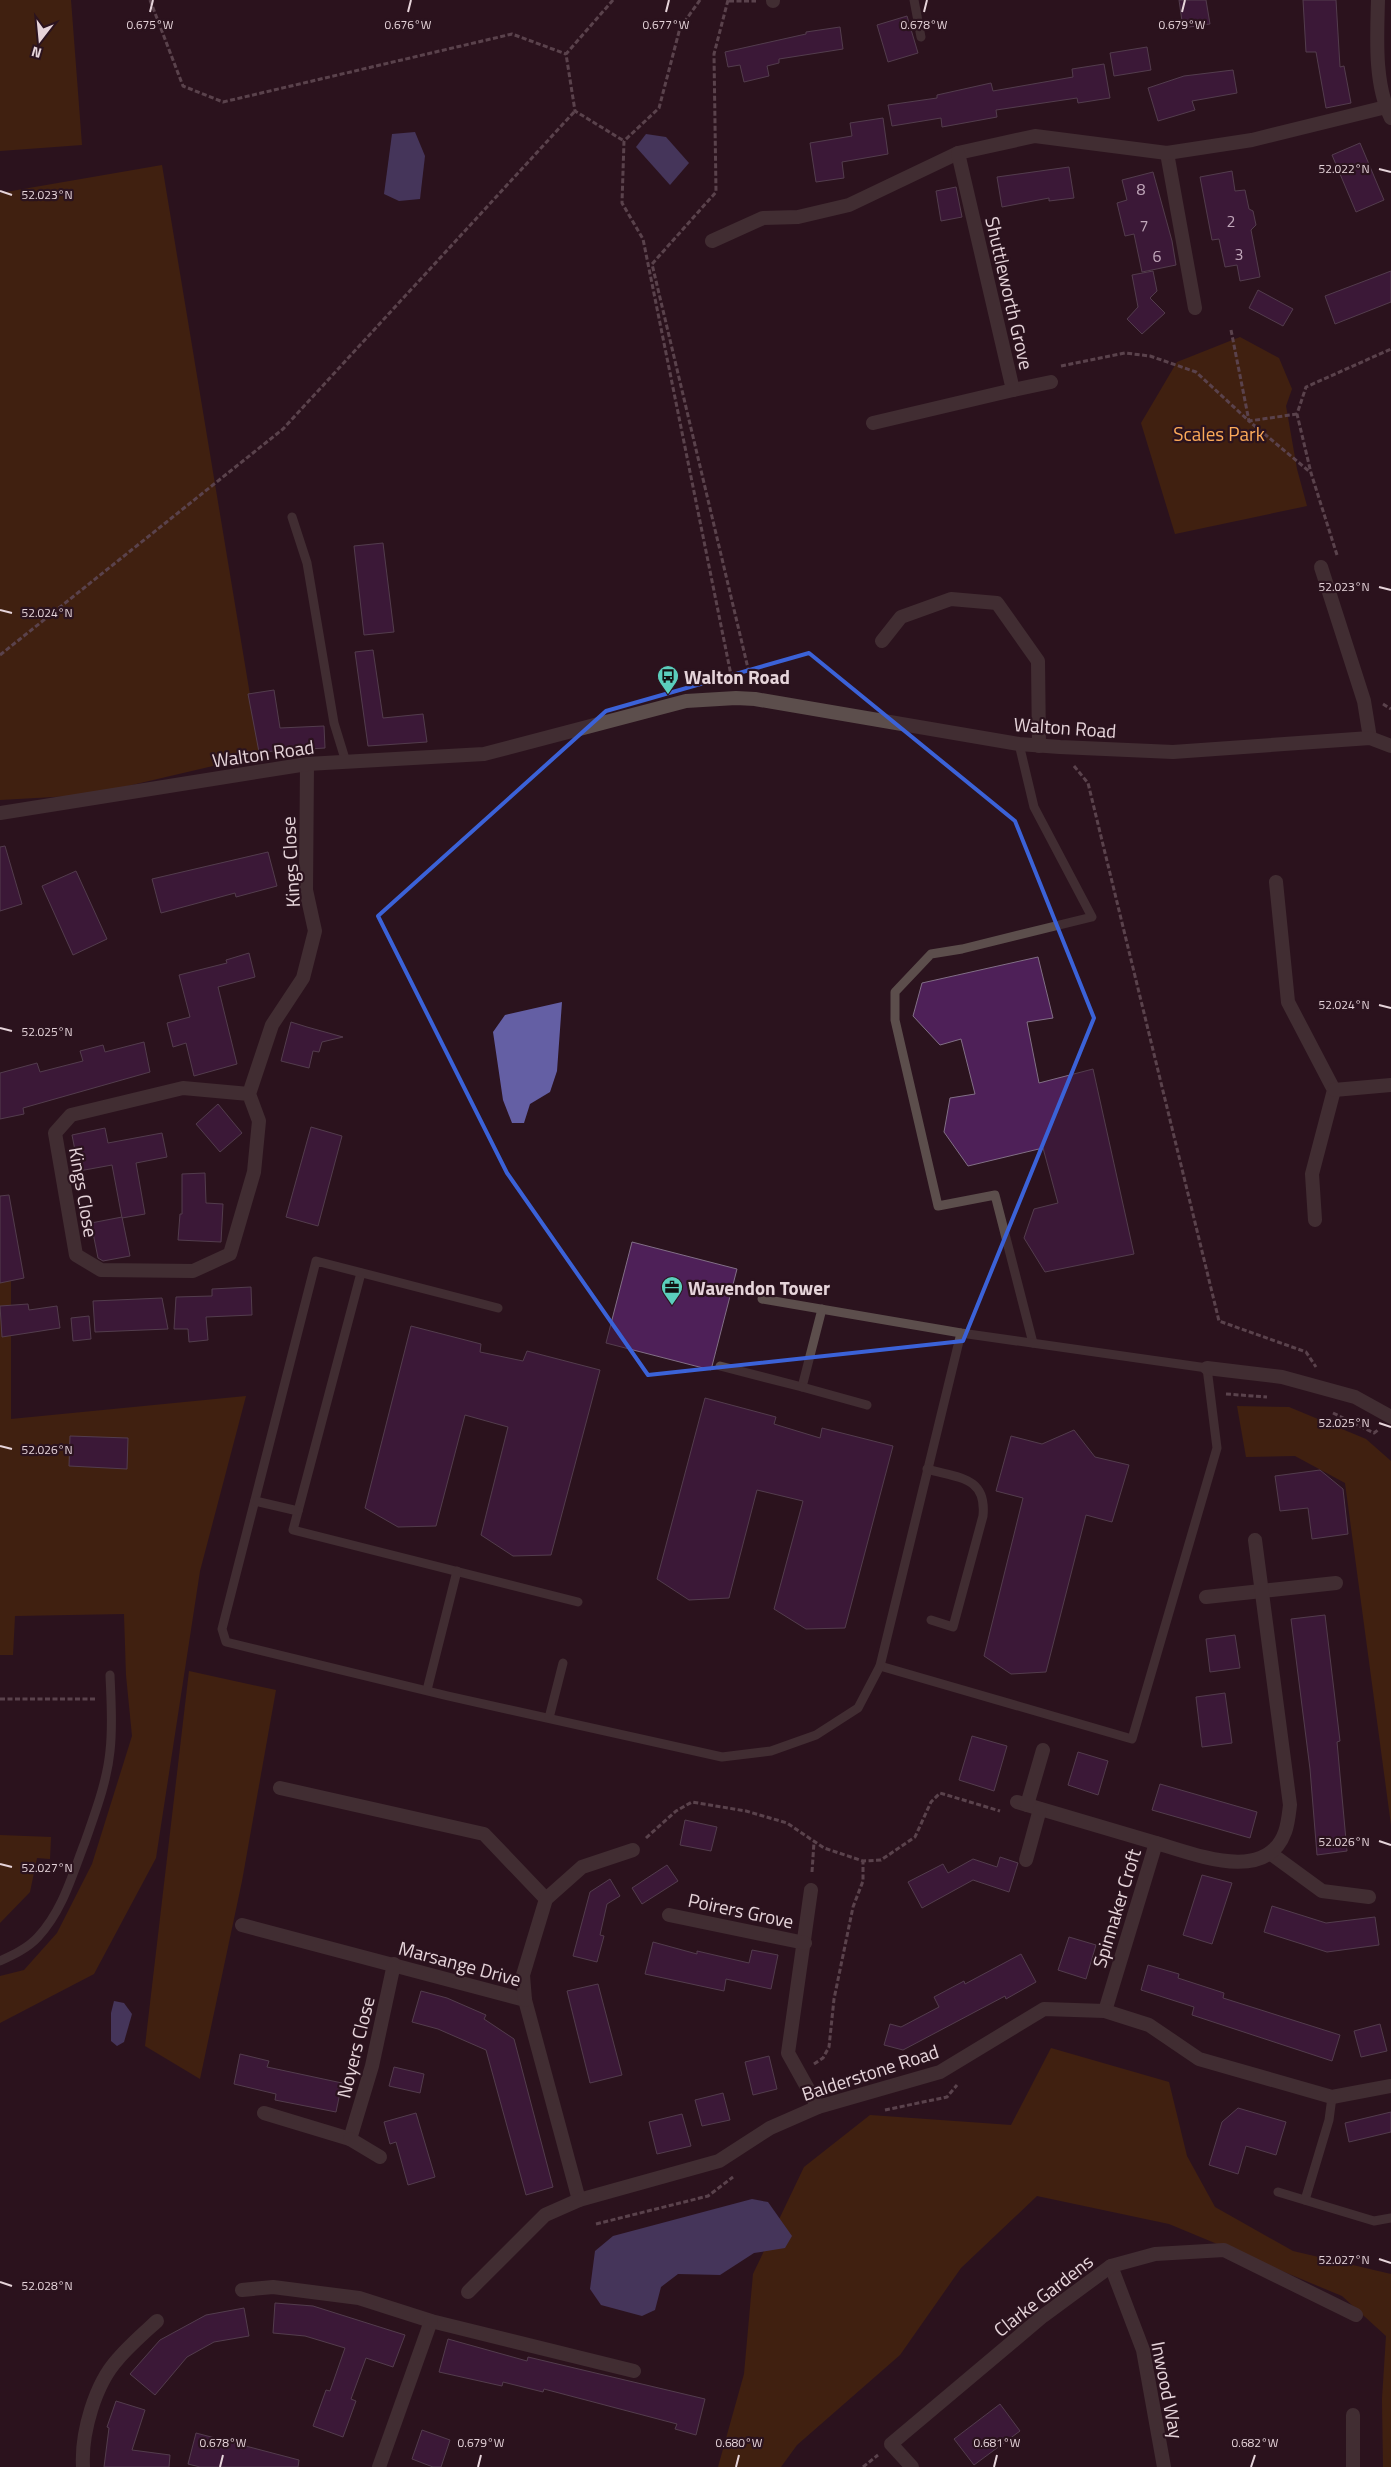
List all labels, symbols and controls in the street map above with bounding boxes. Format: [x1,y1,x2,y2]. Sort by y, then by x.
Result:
north arrow [15,15,65,65]
text: 0.675°W [127,15,174,34]
text: 0.676°W [385,15,432,34]
text: 0.677°W [643,15,690,34]
text: 0.678°W [901,15,948,34]
text: 0.679°W [1159,15,1206,34]
text: N [29,42,44,64]
text: 52.022°N [1318,159,1370,178]
house number: 8 [1137,177,1146,201]
text: 52.023°N [21,185,73,204]
house number: 2 [1227,209,1235,233]
house number: 7 [1140,213,1148,237]
street label: Shuttleworth Grove [978,214,1042,372]
house number: 3 [1235,242,1243,266]
house number: 6 [1153,244,1162,268]
park label: Scales Park [1173,419,1265,448]
text: 52.023°N [1318,577,1370,596]
text: 52.024°N [21,603,73,622]
place label: Walton Road [684,662,790,691]
bus stop icon: Walton Road [656,664,680,695]
street label: Walton Road [1013,709,1117,745]
street label: Walton Road [210,731,316,775]
street label: Kings Close [273,816,307,908]
text: 52.024°N [1318,995,1370,1014]
text: 52.025°N [21,1022,73,1041]
street label: Kings Close [62,1145,106,1239]
place label: Wavendon Tower [688,1273,830,1302]
office icon: Wavendon Tower [660,1275,684,1306]
text: 52.025°N [1318,1413,1370,1432]
text: 52.026°N [21,1440,73,1459]
text: 52.026°N [1318,1832,1370,1851]
street label: Spinnaker Croft [1084,1845,1148,1971]
text: 52.027°N [21,1858,73,1877]
street label: Poirers Grove [685,1885,797,1935]
street label: Marsange Drive [396,1933,524,1993]
street label: Noyers Close [328,1993,382,2101]
street label: Balderstone Road [798,2036,942,2108]
street label: Clarke Gardens [987,2247,1099,2343]
text: 52.027°N [1318,2250,1370,2269]
text: 52.028°N [21,2276,73,2295]
street label: Inwood Way [1144,2339,1192,2441]
text: 0.678°W [200,2433,247,2452]
text: 0.679°W [458,2433,505,2452]
text: 0.680°W [716,2433,763,2452]
text: 0.681°W [974,2433,1021,2452]
text: 0.682°W [1232,2433,1279,2452]

